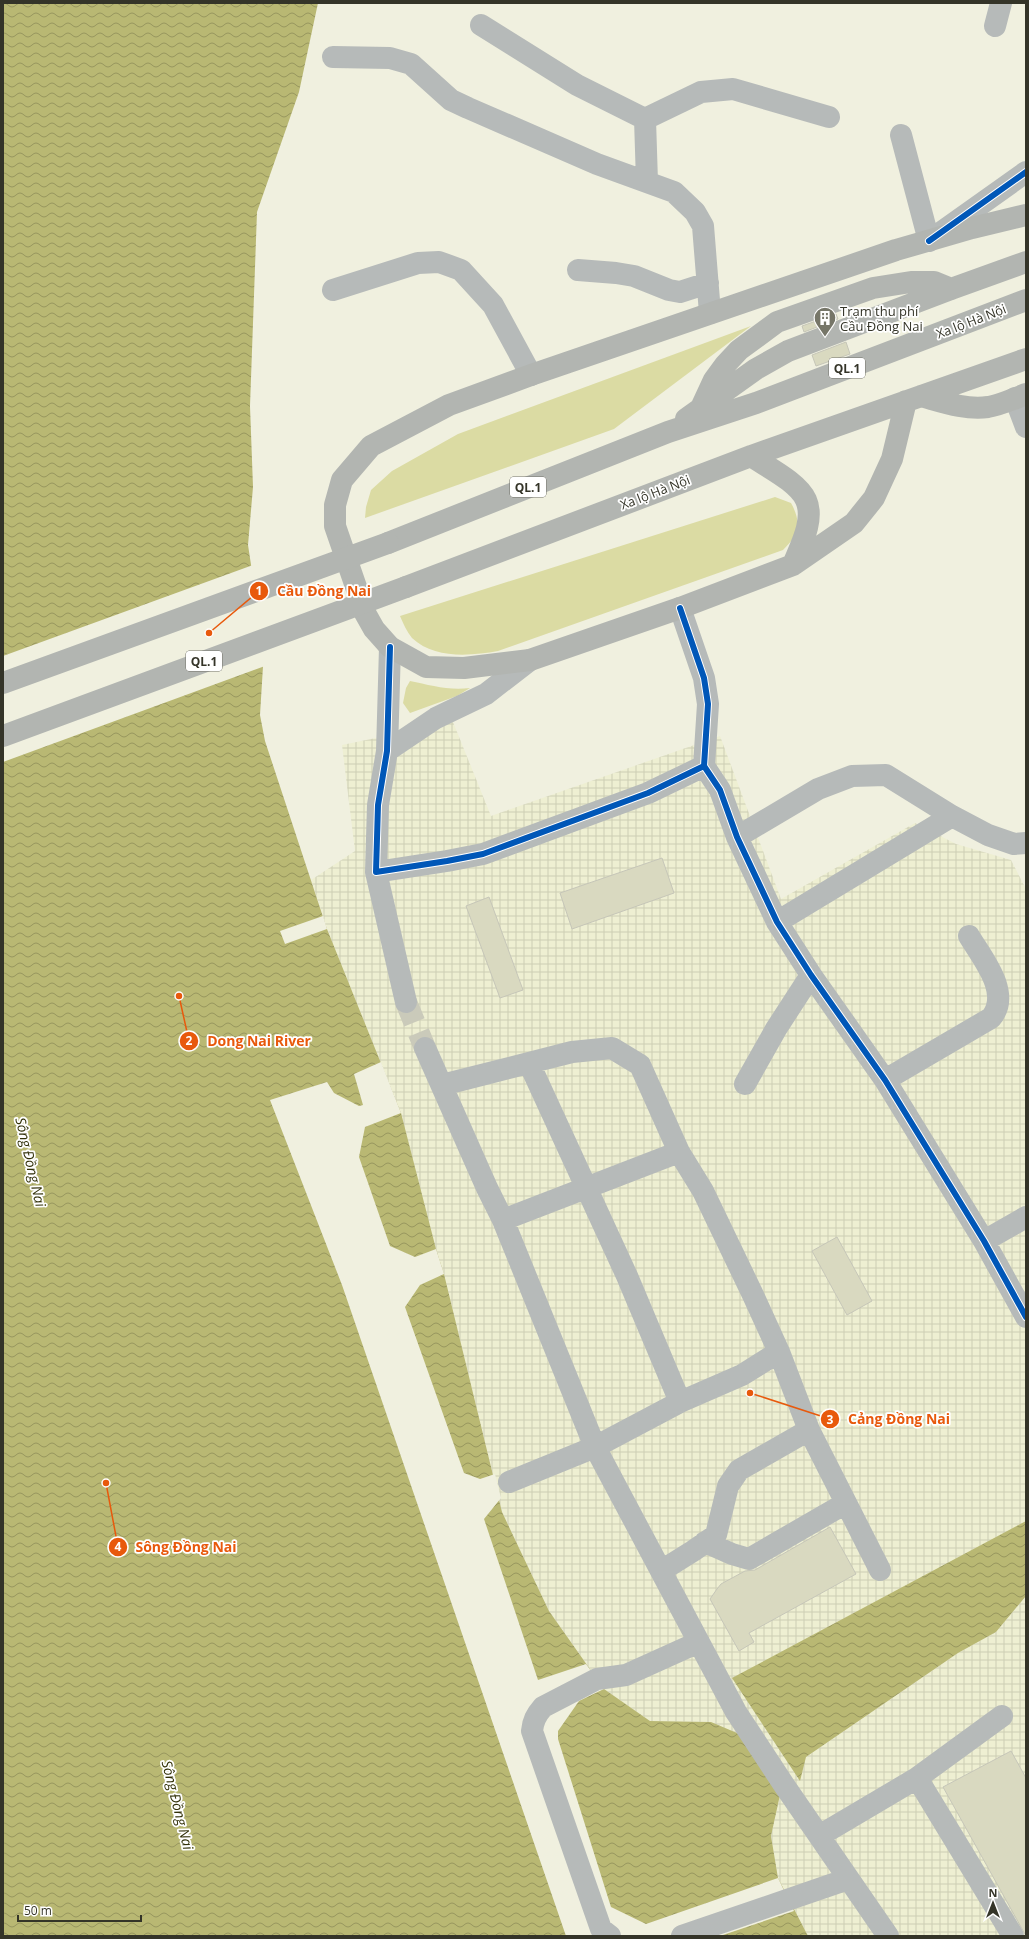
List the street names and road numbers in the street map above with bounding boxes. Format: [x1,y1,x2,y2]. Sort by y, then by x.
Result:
street label: Xa lộ Hà Nội [933,299,1009,343]
road number: QL.1 [829,358,865,378]
street label: Xa lộ Hà Nội [617,470,693,514]
road number: QL.1 [510,477,546,497]
road number: QL.1 [186,651,222,671]

